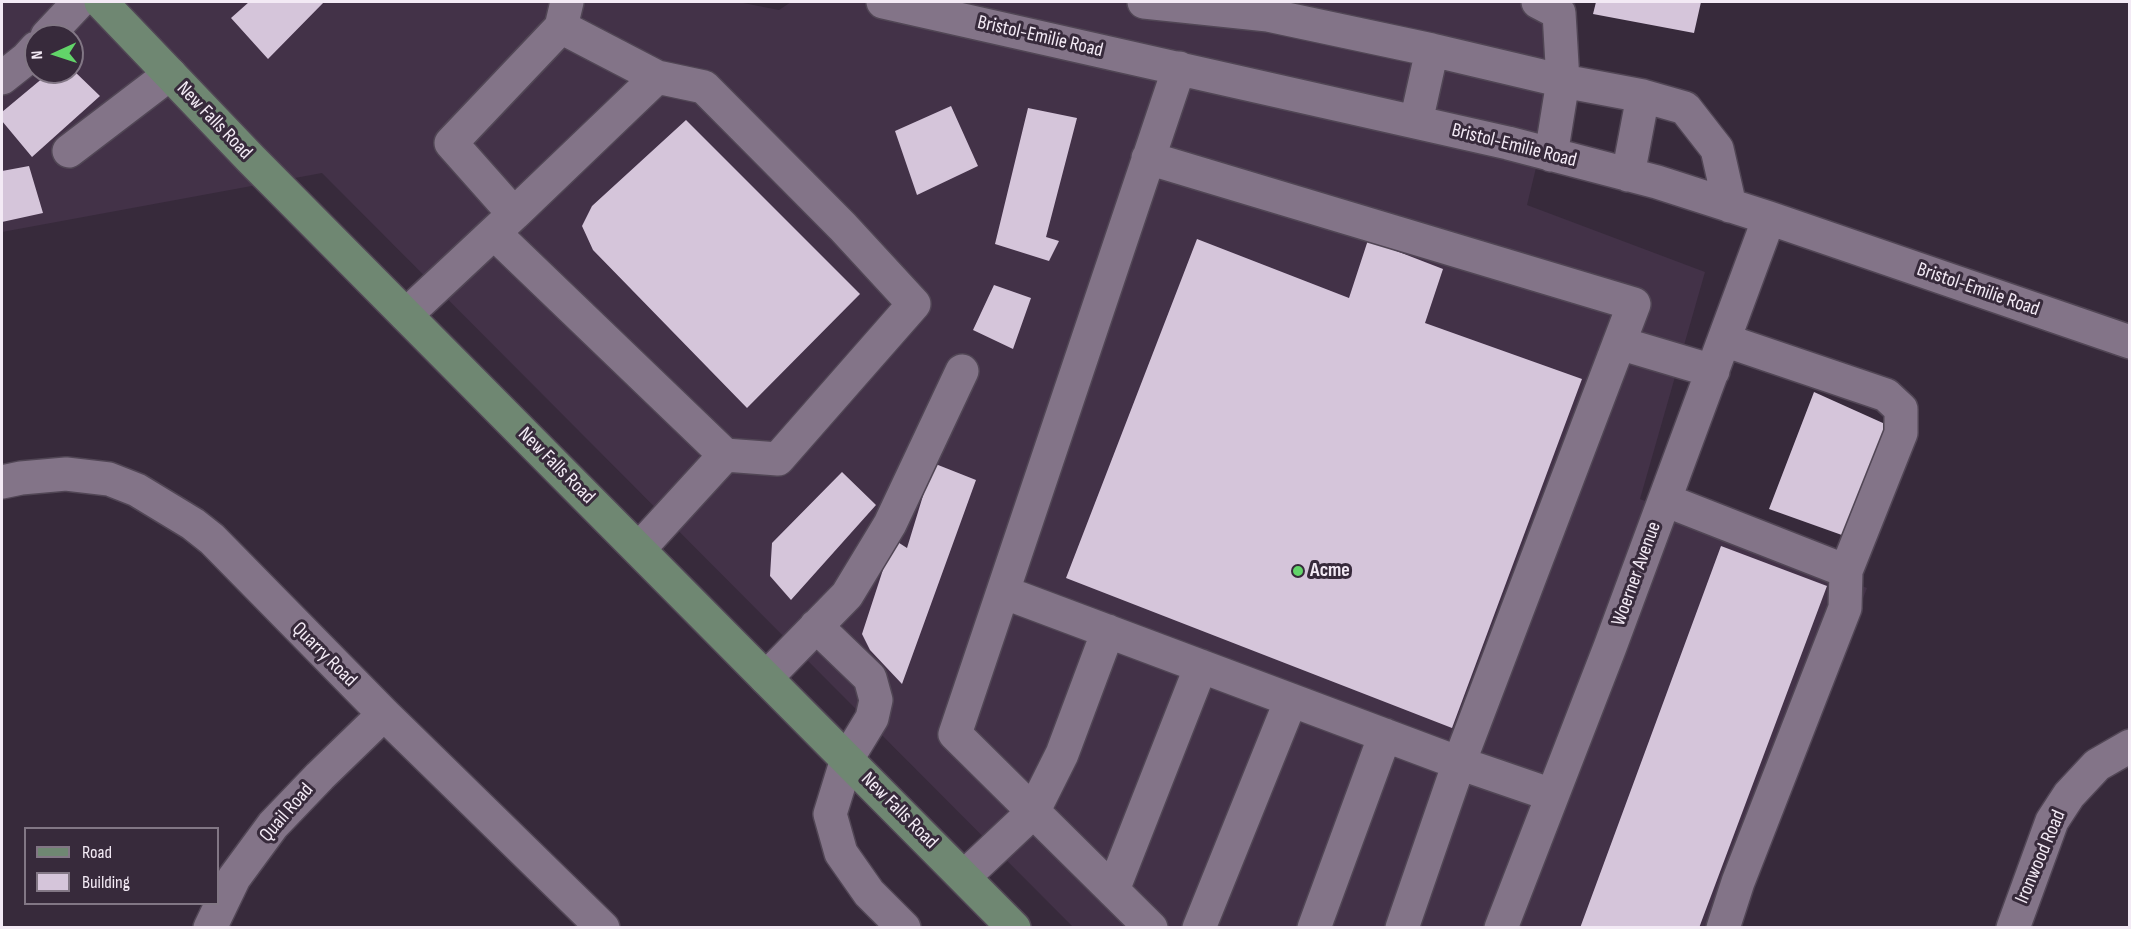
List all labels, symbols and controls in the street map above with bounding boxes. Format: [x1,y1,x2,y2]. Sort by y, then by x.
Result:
street label: Bristol-Emilie Road [975,11,1105,63]
north arrow [24,24,84,84]
text: N [28,50,47,60]
street label: New Falls Road [171,77,257,165]
street label: Bristol-Emilie Road [1449,119,1579,173]
street label: Bristol-Emilie Road [1914,258,2042,322]
street label: New Falls Road [513,423,599,509]
street label: Woerner Avenue [1607,519,1667,629]
place label: Acme [1310,559,1350,583]
marker: Acme [1291,564,1305,578]
street label: Quarry Road [287,618,361,692]
street label: New Falls Road [856,768,942,854]
street label: Quail Road [255,779,319,847]
street label: Ironwood Road [2011,807,2071,907]
legend [24,827,219,905]
text: Road [82,842,112,863]
text: Building [82,872,130,893]

